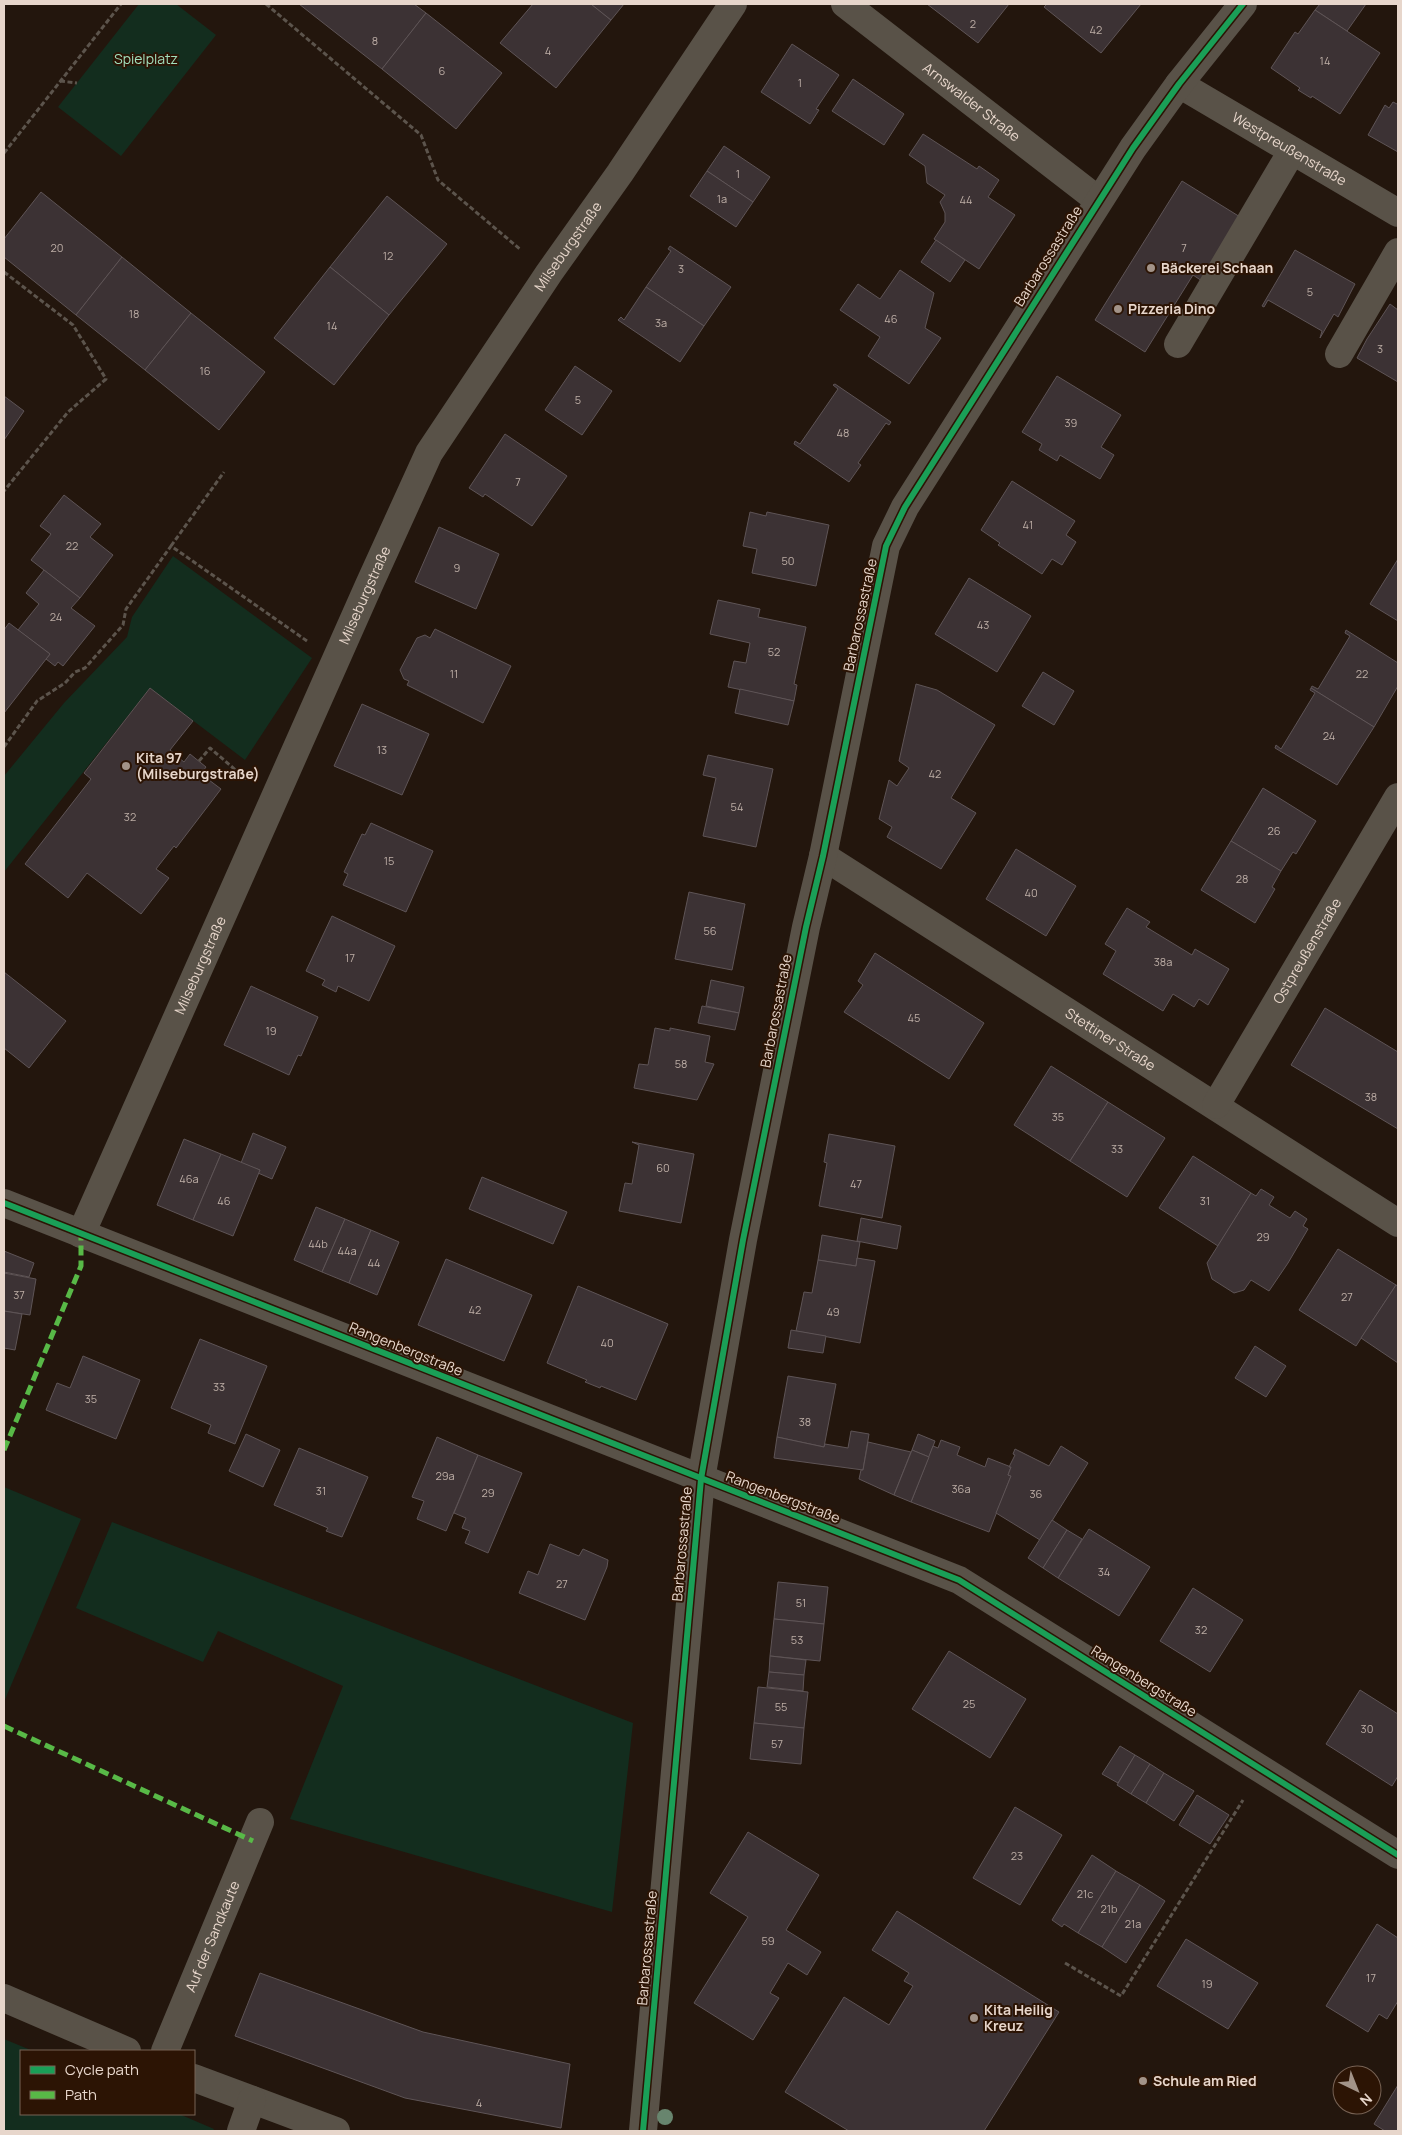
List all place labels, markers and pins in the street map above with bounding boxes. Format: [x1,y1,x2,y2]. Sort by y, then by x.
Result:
place label: Bäckerei Schaan [1161,258,1273,277]
marker: Bäckerei Schaan [1145,262,1157,274]
place label: Pizzeria Dino [1128,299,1215,318]
marker: Pizzeria Dino [1112,303,1124,315]
place label: Kita 97 (Milseburgstraße) [136,748,260,783]
marker: Kita 97 (Milseburgstraße) [120,760,132,772]
place label: Kita Heilig Kreuz [984,2000,1053,2035]
marker: Kita Heilig Kreuz [968,2012,980,2024]
place label: Schule am Ried [1153,2071,1257,2090]
marker: Schule am Ried [1137,2075,1149,2087]

